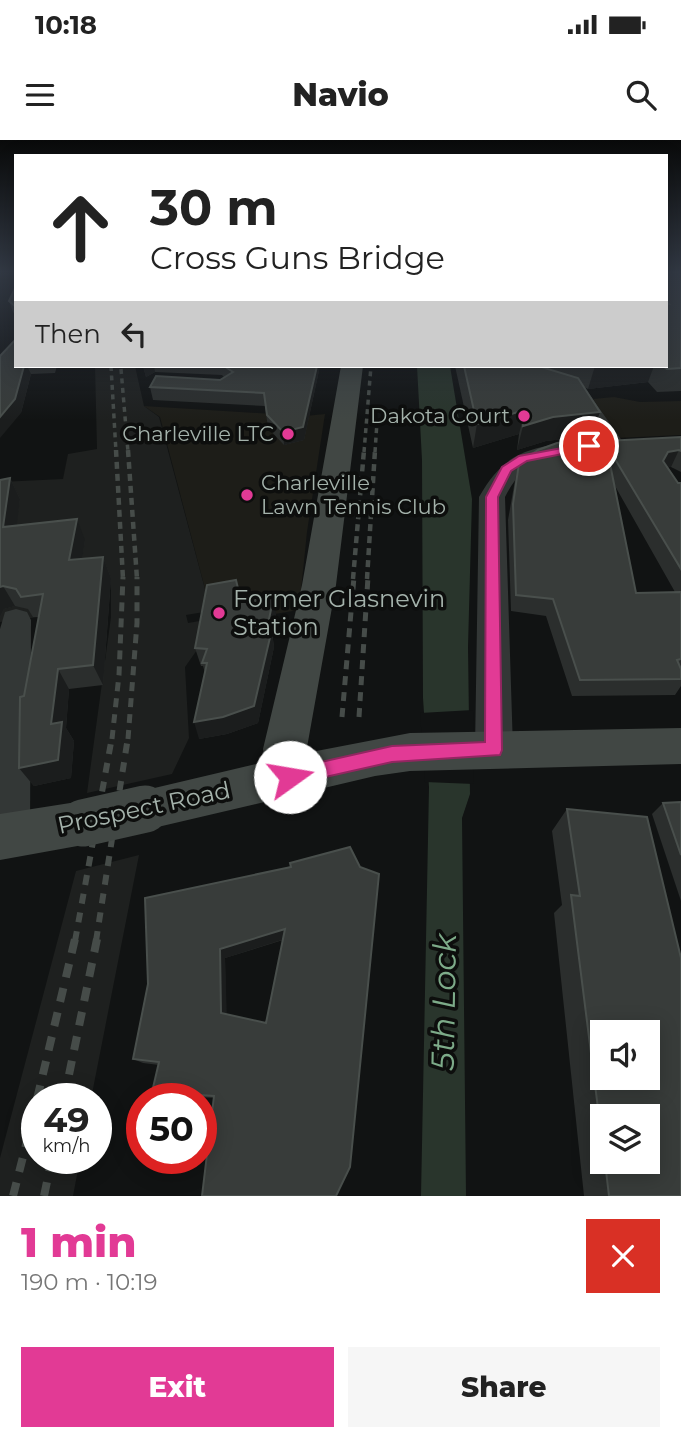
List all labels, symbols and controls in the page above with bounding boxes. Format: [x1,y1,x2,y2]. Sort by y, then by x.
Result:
text: 10:18 [35,9,97,41]
text: Navio [292,75,389,114]
icon: menu [21,76,59,114]
icon: search [622,76,660,114]
text: 30 m [150,178,278,237]
icon: ahead [35,182,126,273]
text: Cross Guns Bridge [150,238,445,277]
icon: left [115,315,153,353]
text: Then [35,318,101,350]
place label: Dakota Court [370,403,510,428]
marker: Dakota Court [516,408,532,424]
pin [559,416,619,476]
place label: Charleville LTC [122,421,274,446]
marker: Charleville LTC [280,426,296,442]
icon: arrive [570,427,608,465]
place label: Charleville Lawn Tennis Club [261,470,446,519]
marker: Charleville Lawn Tennis Club [239,487,255,503]
place label: Former Glasnevin Station [233,584,445,641]
marker: Former Glasnevin Station [211,605,227,621]
position arrow [253,740,327,814]
street label: Prospect Road [55,775,233,840]
water label: 5th Lock [423,931,464,1072]
map controls [590,1020,660,1174]
button: sound [590,1020,660,1090]
speed limit sign: 50 [126,1083,217,1174]
text: 49 [43,1098,90,1141]
button: layers [590,1104,660,1174]
text: km/h [42,1135,91,1157]
text: 1 min [21,1216,137,1268]
button: close [586,1219,660,1293]
text: 190 m · 10:19 [21,1268,158,1296]
button: Exit [21,1347,334,1427]
button: Share [348,1347,660,1427]

